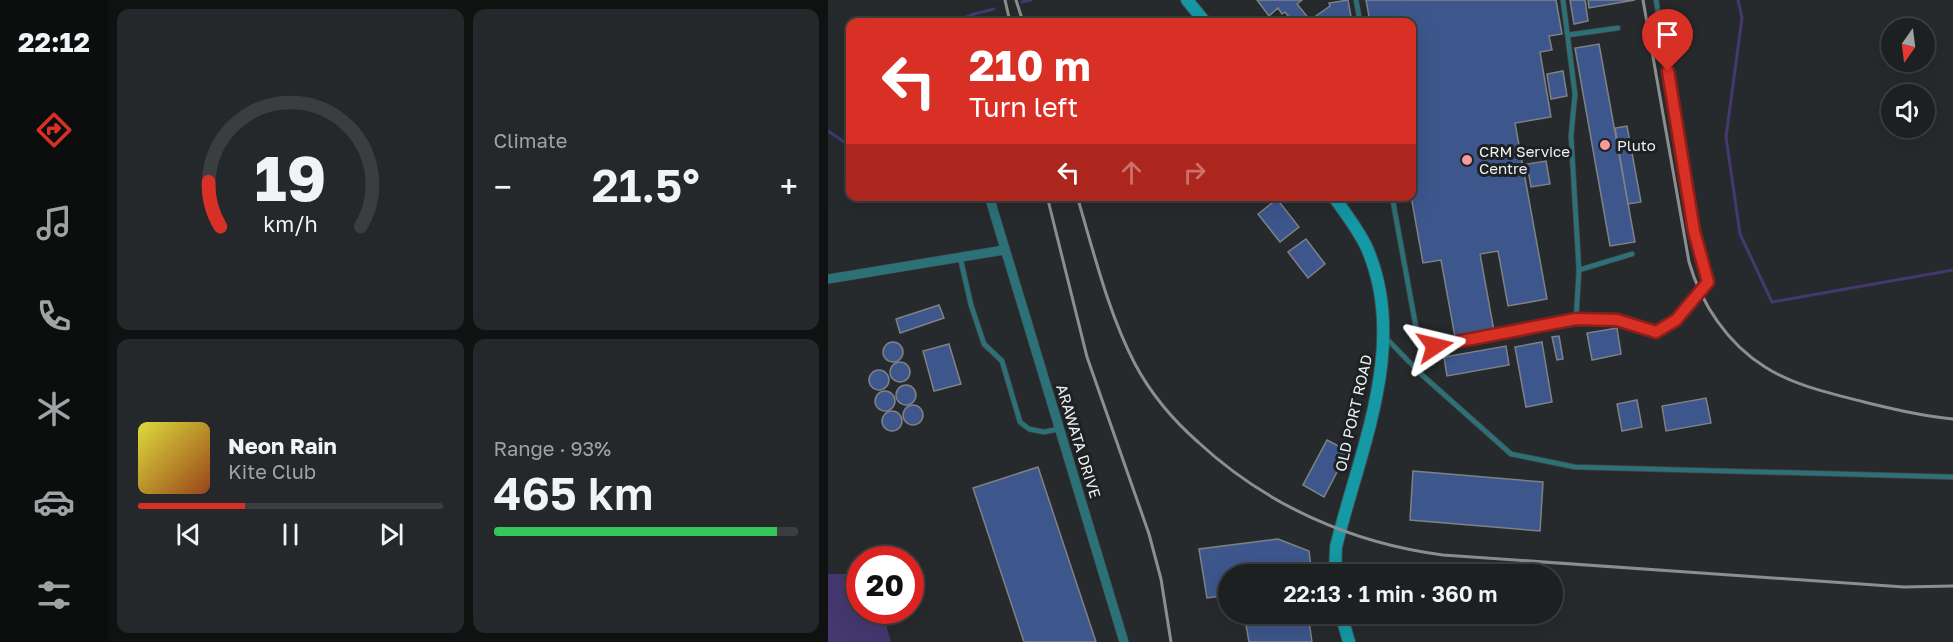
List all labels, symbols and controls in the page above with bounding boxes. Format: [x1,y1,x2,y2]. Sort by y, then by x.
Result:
pin [1642,9,1693,71]
icon: arrive [1651,18,1684,51]
north arrow [1881,18,1935,72]
map controls [1881,18,1935,138]
text: 22:12 [18,26,90,58]
text: 210 m [969,40,1091,90]
icon: left [870,42,948,120]
button: sound [1881,84,1935,138]
text: Turn left [969,91,1078,123]
icon: directions [33,109,75,151]
text: Climate [494,128,567,152]
place label: Pluto [1617,136,1656,154]
marker: Pluto [1598,138,1612,152]
text: 19 [254,140,326,215]
place label: CRM Service Centre [1479,142,1570,177]
marker: CRM Service Centre [1460,153,1474,167]
icon: left [1052,156,1085,189]
icon: ahead [1115,156,1148,189]
icon: right [1178,156,1211,189]
text: 21.5° [592,158,700,212]
text: − [494,167,512,206]
text: + [780,167,798,206]
icon: music [33,202,75,244]
text: km/h [263,211,318,237]
icon: phone [33,295,75,337]
position arrow [1403,314,1467,378]
street label: OLD PORT ROAD [1331,353,1375,473]
street label: ARAWATA DRIVE [1053,382,1105,500]
icon: climate [33,388,75,430]
text: Neon Rain [228,432,337,459]
text: Range · 93% [494,436,611,460]
text: Kite Club [228,459,316,483]
text: 465 km [494,466,653,520]
icon: car [33,481,75,523]
icon: previous [172,518,205,551]
icon: pause [274,518,307,551]
icon: next [375,518,408,551]
speed limit sign: 20 [846,546,924,624]
icon: filters [33,574,75,616]
text: 22:13 · 1 min · 360 m [1283,580,1498,607]

